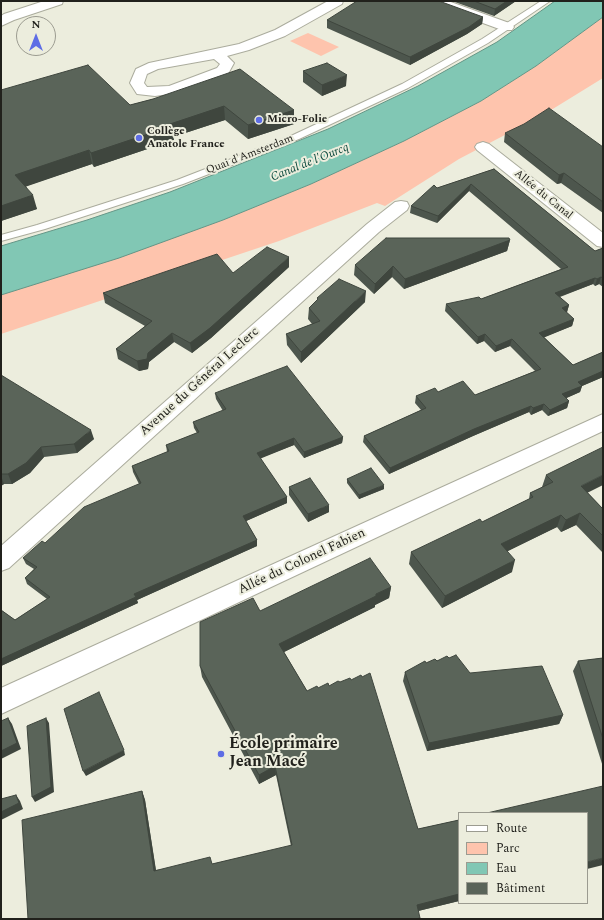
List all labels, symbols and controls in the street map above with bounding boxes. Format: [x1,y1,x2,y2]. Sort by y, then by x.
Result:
north arrow [16,16,56,56]
text: N [32,16,40,33]
place label: Micro-Folie [267,113,327,127]
marker: Micro-Folie [254,115,264,125]
place label: Collège Anatole France [147,125,225,151]
street label: Quai d'Amsterdam [204,132,296,178]
marker: Collège Anatole France [134,133,144,143]
water label: Canal de l'Ourcq [269,141,351,185]
street label: Allée du Canal [511,167,575,223]
street label: Avenue du Général Leclerc [137,324,263,440]
street label: Allée du Colonel Fabien [236,526,368,598]
place label: École primaire Jean Macé [229,735,338,773]
marker: École primaire Jean Macé [216,749,226,759]
legend [458,812,588,904]
text: Route [496,819,527,838]
text: Parc [496,839,520,858]
text: Eau [496,859,516,878]
text: Bâtiment [496,879,545,898]

